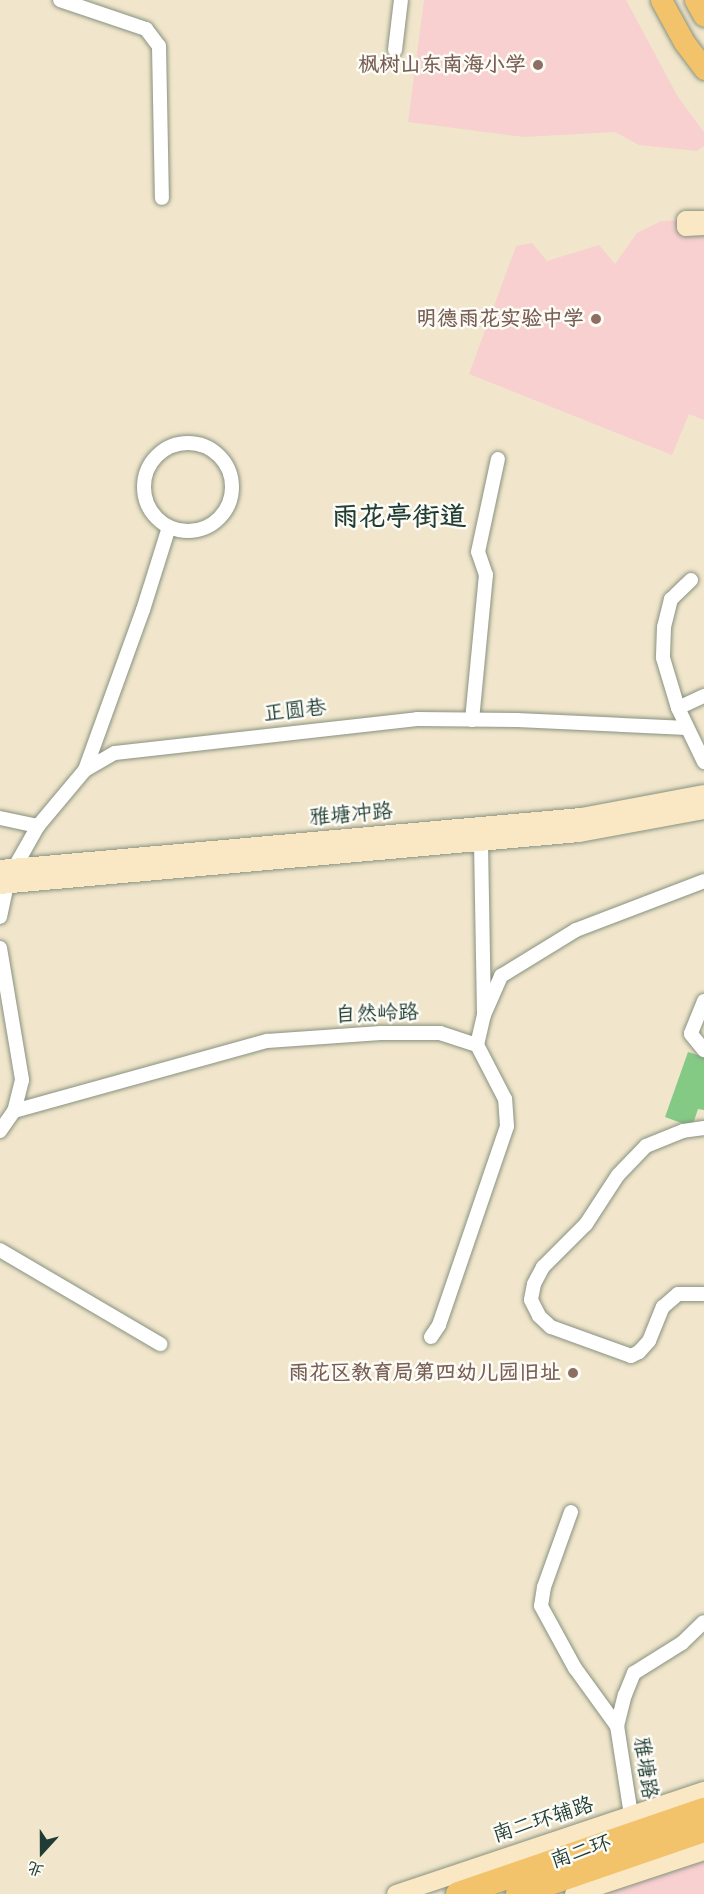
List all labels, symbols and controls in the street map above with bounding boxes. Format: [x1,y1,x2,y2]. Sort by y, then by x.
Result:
place label: 枫树山东南海小学 [358,52,526,78]
marker: 枫树山东南海小学 [531,58,545,72]
place label: 明德雨花实验中学 [416,306,584,332]
marker: 明德雨花实验中学 [589,312,603,326]
district label: 雨花亭街道 [332,501,466,533]
street label: 正圆巷 [262,695,328,727]
street label: 雅塘冲路 [308,799,394,831]
street label: 自然岭路 [335,1000,419,1028]
place label: 雨花区教育局第四幼儿园旧址 [288,1360,561,1386]
marker: 雨花区教育局第四幼儿园旧址 [566,1366,580,1380]
street label: 雅塘路 [628,1735,662,1801]
street label: 南二环辅路 [489,1792,597,1848]
north arrow [12,1822,72,1882]
street label: 南二环 [547,1830,615,1874]
text: 北 [24,1857,47,1881]

